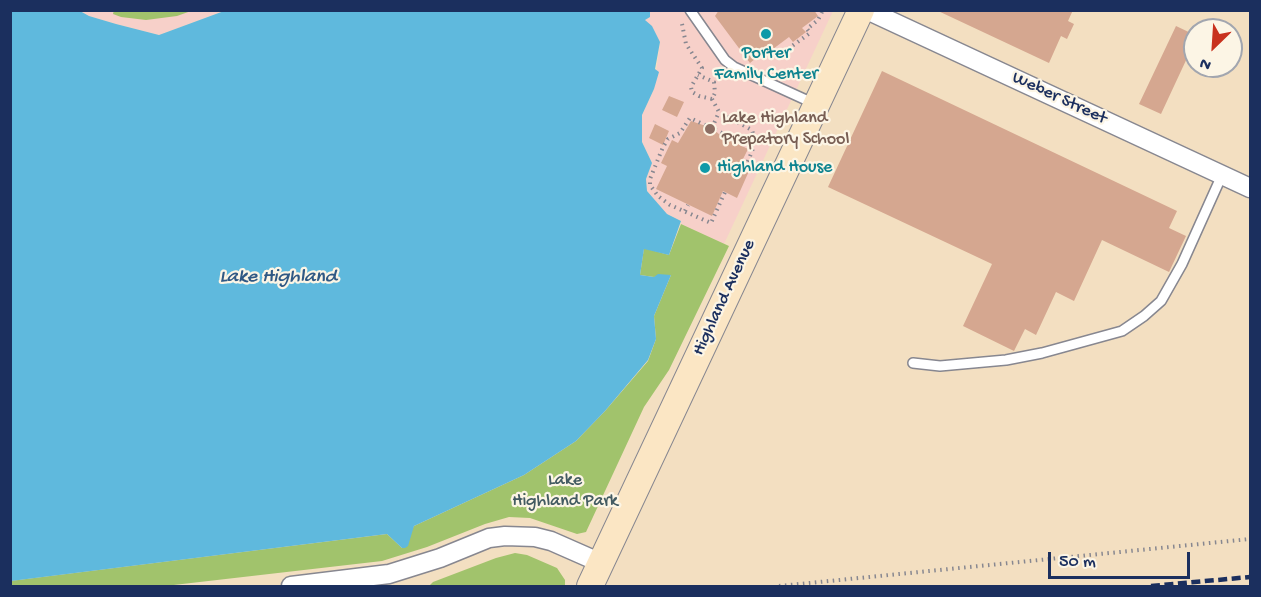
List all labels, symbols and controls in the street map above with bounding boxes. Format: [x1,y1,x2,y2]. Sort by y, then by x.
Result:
north arrow [1183,18,1243,78]
marker: Porter Family Center [759,27,773,41]
place label: Porter Family Center [714,43,818,86]
text: N [1197,52,1215,74]
street label: Weber Street [1008,68,1110,130]
place label: Lake Highland Prepatory School [722,108,849,150]
marker: Lake Highland Prepatory School [703,122,717,136]
place label: Highland House [717,157,832,179]
marker: Highland House [698,161,712,175]
street label: Highland Avenue [689,237,761,359]
water label: Lake Highland [219,266,337,290]
park label: Lake Highland Park [512,470,618,512]
scale bar [1051,540,1194,578]
text: 50 m [1059,552,1096,573]

